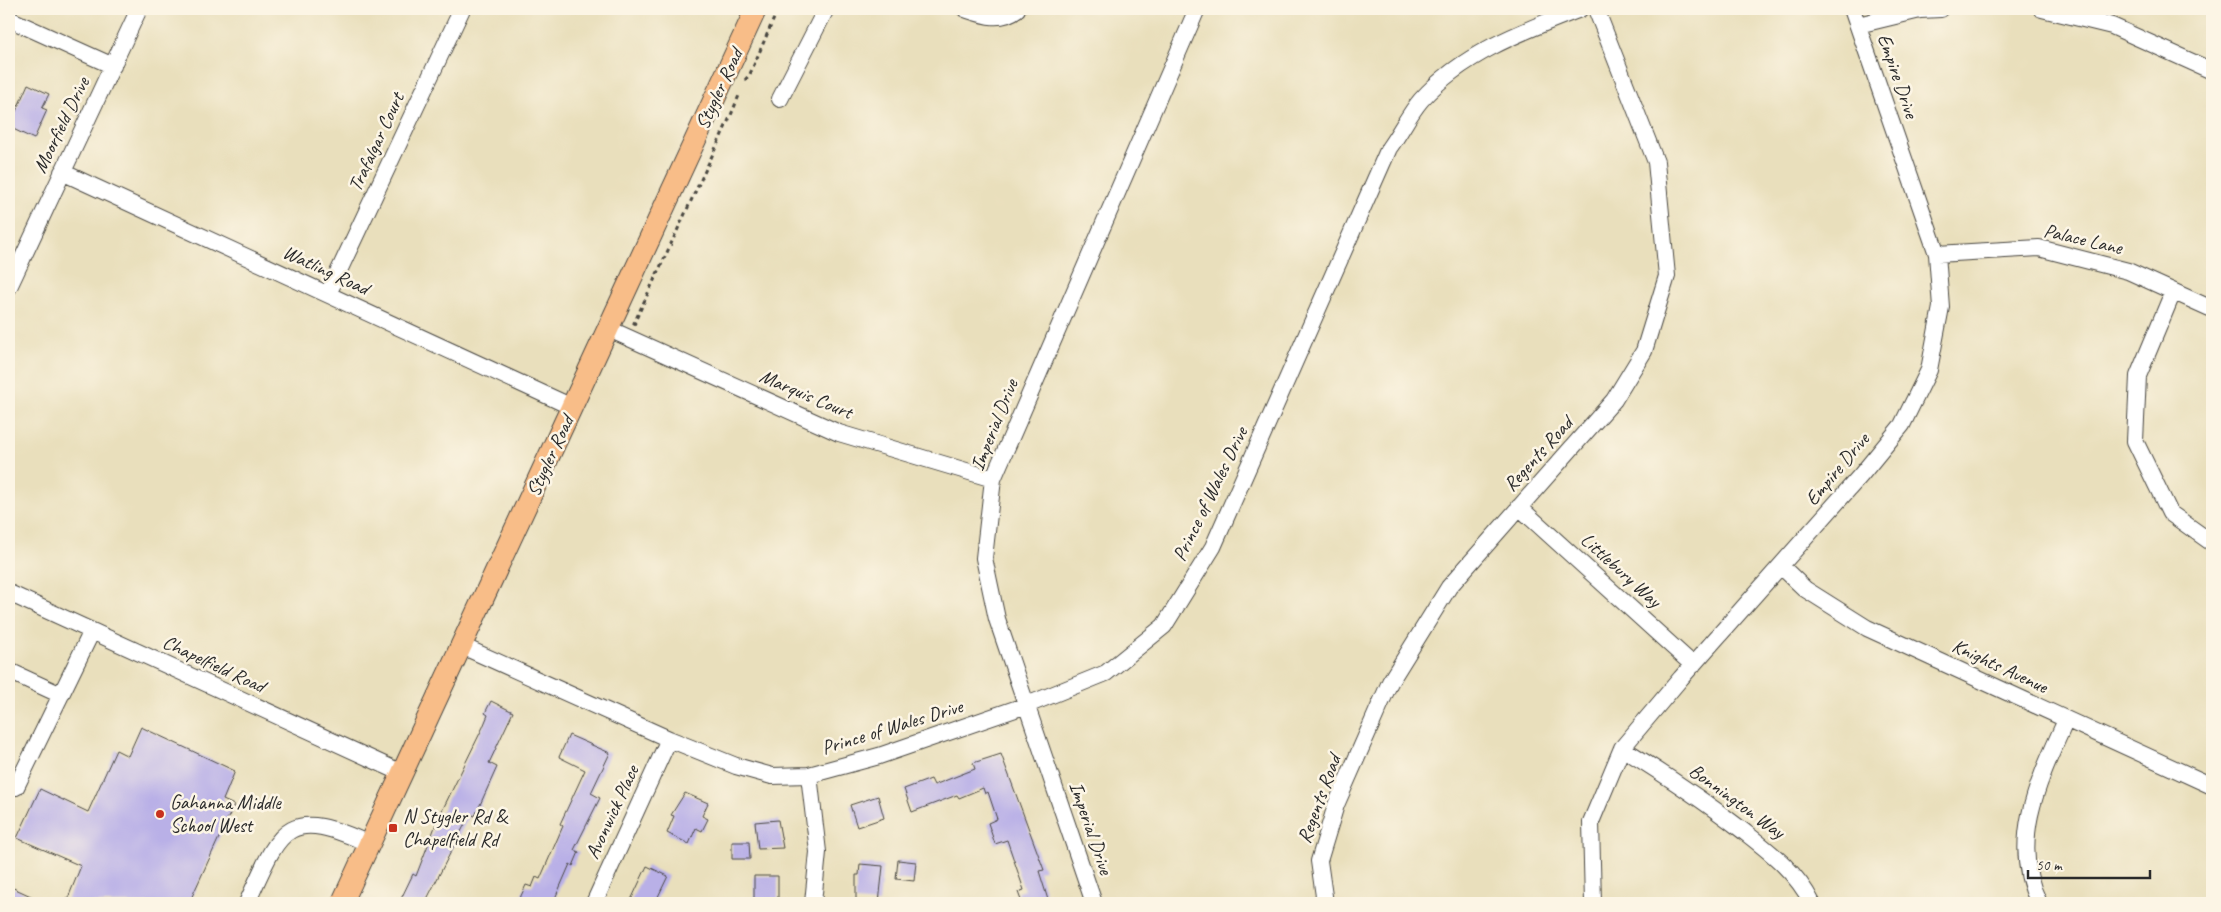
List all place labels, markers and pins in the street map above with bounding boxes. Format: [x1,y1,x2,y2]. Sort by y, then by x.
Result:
place label: Gahanna Middle School West [170,790,282,838]
place label: N Stygler Rd & Chapelfield Rd [403,804,509,852]
marker: Gahanna Middle School West [154,808,166,820]
marker: N Stygler Rd & Chapelfield Rd [387,822,399,834]

